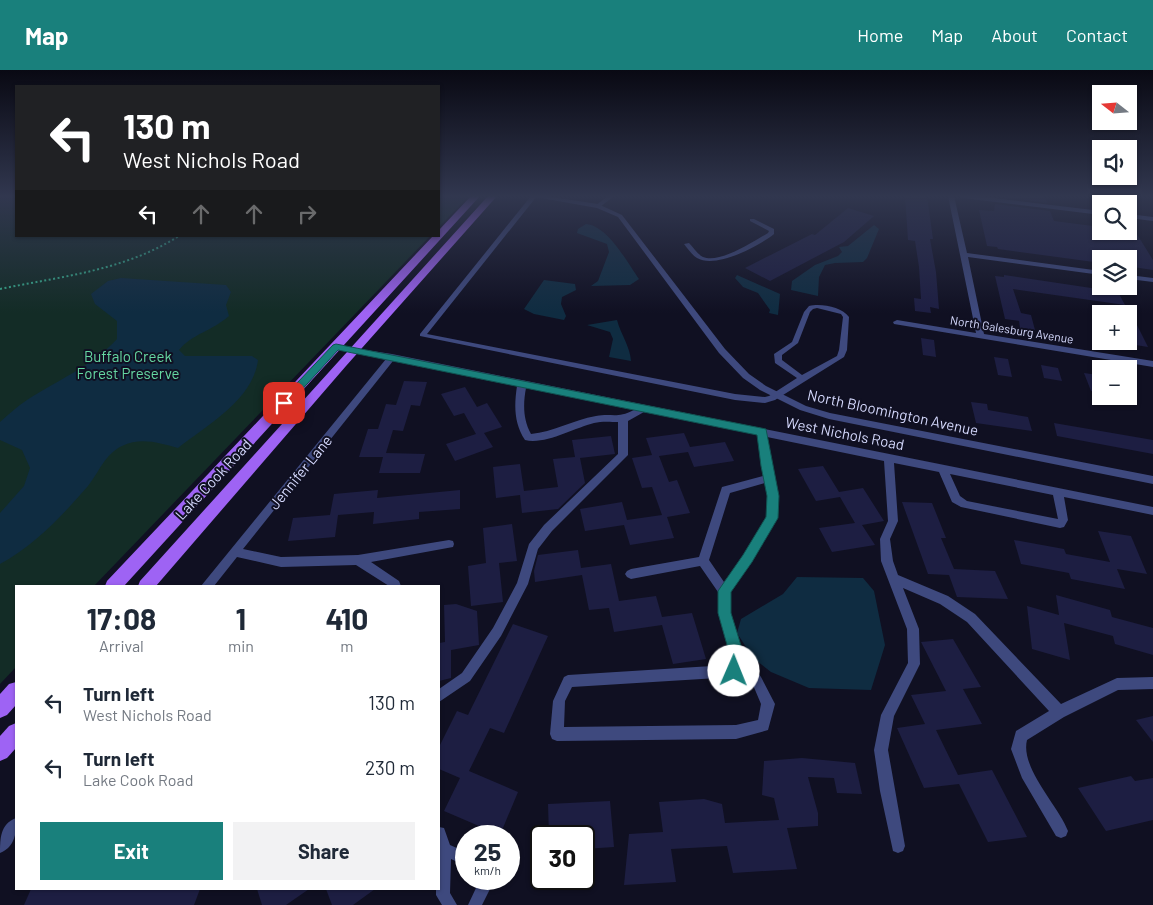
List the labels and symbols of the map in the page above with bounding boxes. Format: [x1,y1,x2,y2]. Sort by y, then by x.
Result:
north arrow [1092,85,1138,130]
street label: North Galesburg Avenue [949,312,1075,346]
park label: Buffalo Creek Forest Preserve [76,347,180,382]
pin [263,382,305,424]
street label: North Bloomington Avenue [806,385,980,439]
street label: West Nichols Road [784,413,906,453]
street label: Jennifer Lane [265,431,335,513]
street label: Lake Cook Road [171,435,255,523]
position arrow [707,644,759,696]
speed limit sign: 30 [530,825,595,890]

